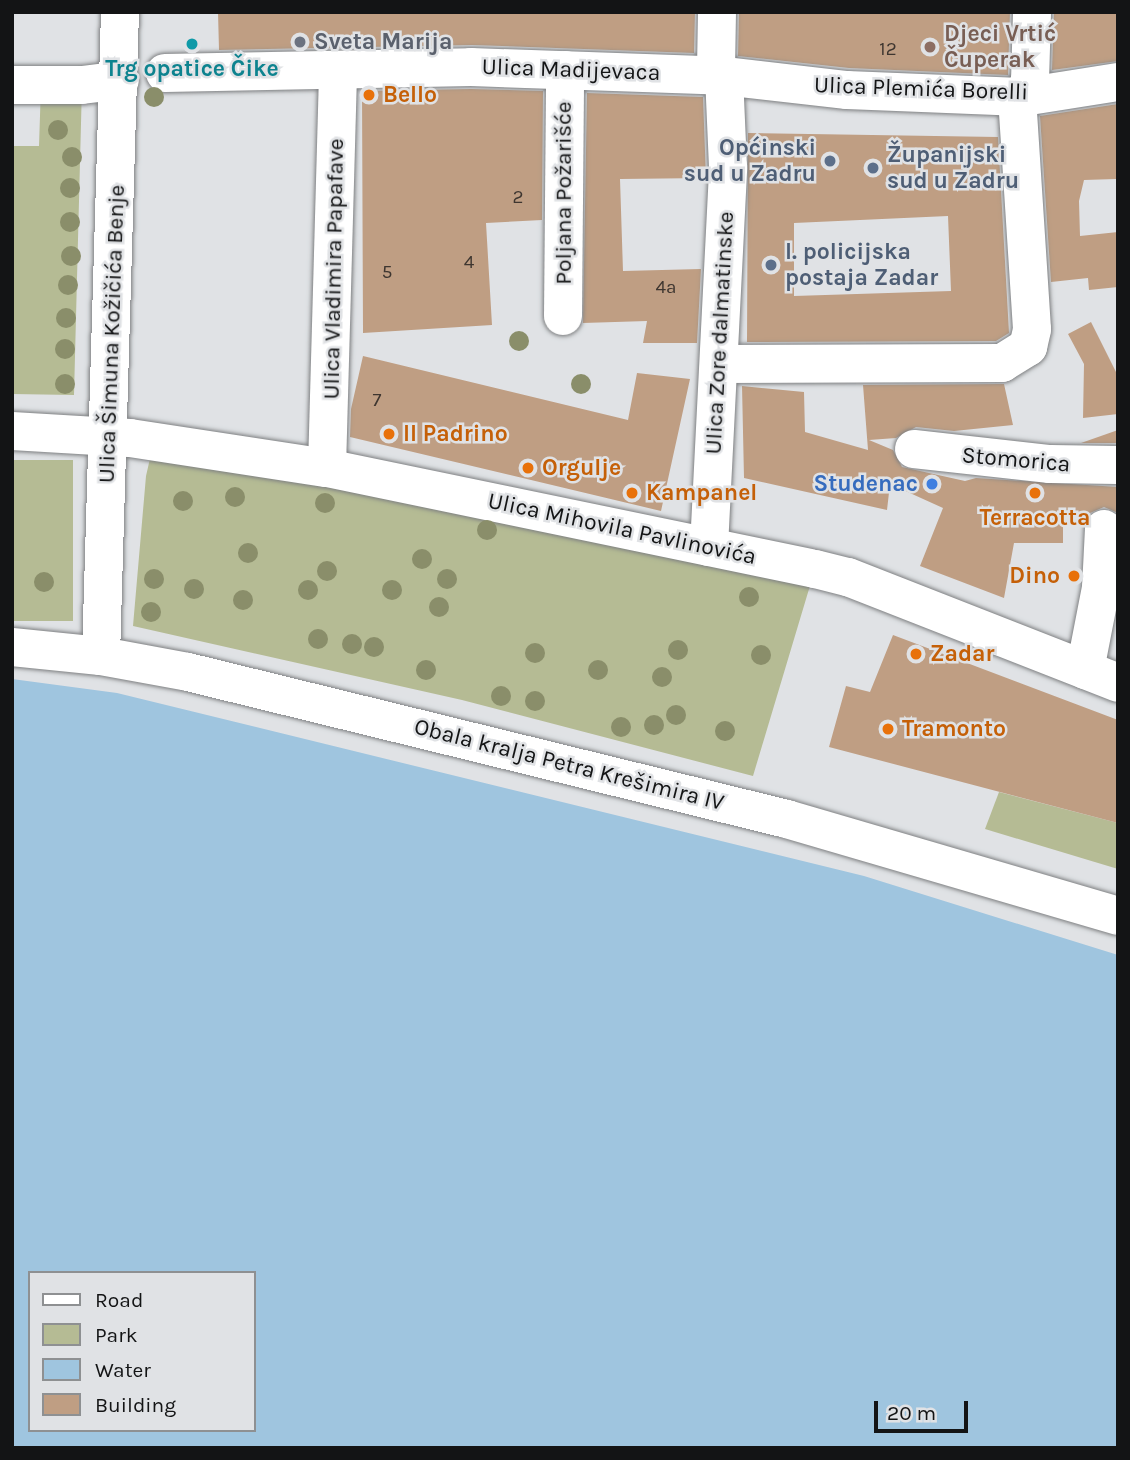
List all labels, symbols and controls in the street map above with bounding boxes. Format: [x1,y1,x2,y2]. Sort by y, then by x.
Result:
place label: Djeci Vrtić Čuperak [944,20,1056,74]
place label: Sveta Marija [314,28,452,56]
marker: Sveta Marija [292,34,308,50]
marker: Trg opatice Čike [184,36,200,52]
house number: 12 [879,39,897,61]
marker: Djeci Vrtić Čuperak [922,39,938,55]
street label: Ulica Madijevaca [481,53,661,87]
place label: Trg opatice Čike [105,55,279,83]
street label: Ulica Plemića Borelli [813,71,1029,107]
place label: Bello [383,81,437,109]
marker: Bello [361,87,377,103]
street label: Poljana Požarišće [550,101,578,285]
place label: Općinski sud u Zadru [684,134,816,188]
street label: Ulica Vladimira Papafave [318,138,350,400]
place label: Županijski sud u Zadru [887,141,1019,195]
marker: Općinski sud u Zadru [822,153,838,169]
marker: Županijski sud u Zadru [865,160,881,176]
street label: Ulica Šimuna Kožičića Benje [93,184,131,484]
house number: 2 [512,187,524,209]
street label: Ulica Zore dalmatinske [700,211,740,455]
place label: I. policijska postaja Zadar [785,238,938,292]
house number: 4 [464,252,474,274]
marker: I. policijska postaja Zadar [763,257,779,273]
house number: 5 [382,262,392,284]
house number: 4a [655,277,677,299]
house number: 7 [373,390,381,412]
place label: Il Padrino [403,420,508,448]
marker: Il Padrino [381,426,397,442]
street label: Stomorica [961,442,1071,478]
place label: Orgulje [542,454,621,482]
marker: Orgulje [520,460,536,476]
place label: Studenac [814,470,918,498]
marker: Studenac [924,476,940,492]
place label: Kampanel [646,479,757,507]
marker: Kampanel [624,485,640,501]
marker: Terracotta [1027,485,1043,501]
street label: Ulica Mihovila Pavlinovića [485,487,759,571]
place label: Terracotta [980,504,1090,532]
place label: Dino [1009,562,1060,590]
marker: Dino [1066,568,1082,584]
place label: Zadar [930,640,995,668]
marker: Zadar [908,646,924,662]
street label: Obala kralja Petra Krešimira IV [411,713,727,817]
place label: Tramonto [902,715,1006,743]
marker: Tramonto [880,721,896,737]
legend [28,1271,256,1432]
text: Road [95,1288,143,1312]
text: Park [95,1323,138,1347]
text: Water [95,1358,151,1382]
scale bar [878,1386,972,1430]
text: Building [95,1393,176,1417]
text: 20 m [887,1401,936,1425]

